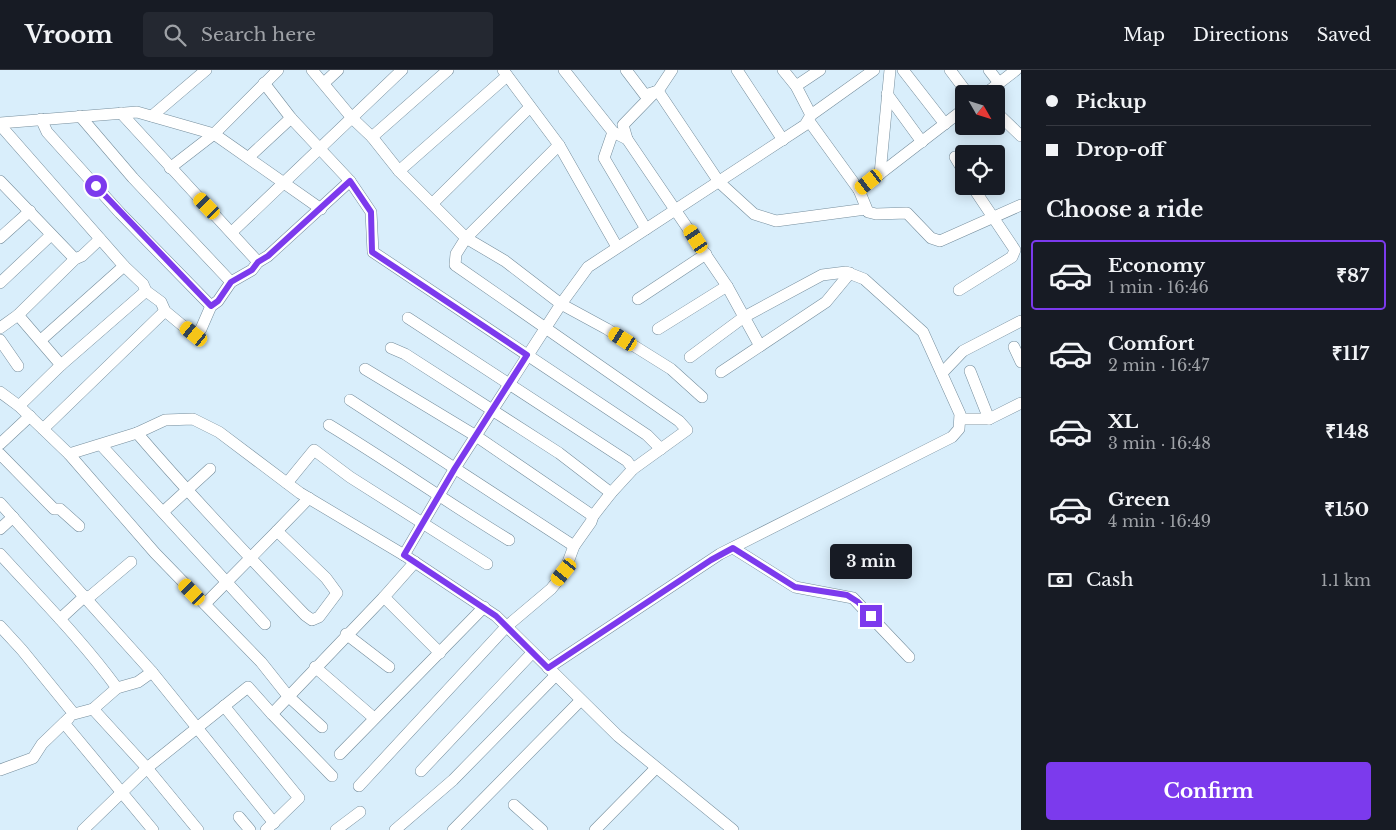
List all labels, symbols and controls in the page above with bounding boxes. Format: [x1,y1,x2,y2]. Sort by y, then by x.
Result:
search box [143,12,493,57]
text: Vroom [25,20,113,49]
icon: search [161,21,189,49]
text: Search here [201,23,316,46]
text: Map [1123,24,1165,46]
text: Directions [1193,24,1289,46]
text: Saved [1317,24,1371,46]
north arrow [955,85,1005,135]
map controls [955,85,1005,195]
text: Pickup [1076,90,1147,113]
text: Drop-off [1076,138,1165,161]
button: locate [955,145,1005,195]
car [852,167,885,197]
route start [85,175,107,197]
car [191,190,222,222]
text: Choose a ride [1046,196,1203,223]
car [681,222,710,256]
icon: car [1048,253,1093,298]
text: Economy [1108,254,1205,277]
text: ₹87 [1336,264,1369,287]
text: 1 min · 16:46 [1108,277,1209,297]
car [177,319,210,349]
car [606,325,639,353]
icon: car [1048,331,1093,376]
text: Comfort [1108,332,1195,355]
text: ₹117 [1332,342,1369,365]
text: 2 min · 16:47 [1108,355,1209,375]
icon: car [1048,409,1093,454]
text: XL [1108,410,1138,433]
text: ₹148 [1325,420,1369,443]
text: 3 min · 16:48 [1108,433,1211,453]
icon: car [1048,487,1093,532]
text: Green [1108,488,1170,511]
text: ₹150 [1324,498,1369,521]
text: 4 min · 16:49 [1108,511,1211,531]
callout: 3 min [830,544,912,578]
text: 3 min [846,551,896,571]
car [548,556,579,588]
icon: cash [1046,566,1074,594]
text: Cash [1086,568,1133,591]
text: 1.1 km [1321,570,1371,590]
car [176,576,207,608]
route end [860,605,882,627]
button: Confirm [1046,762,1371,820]

